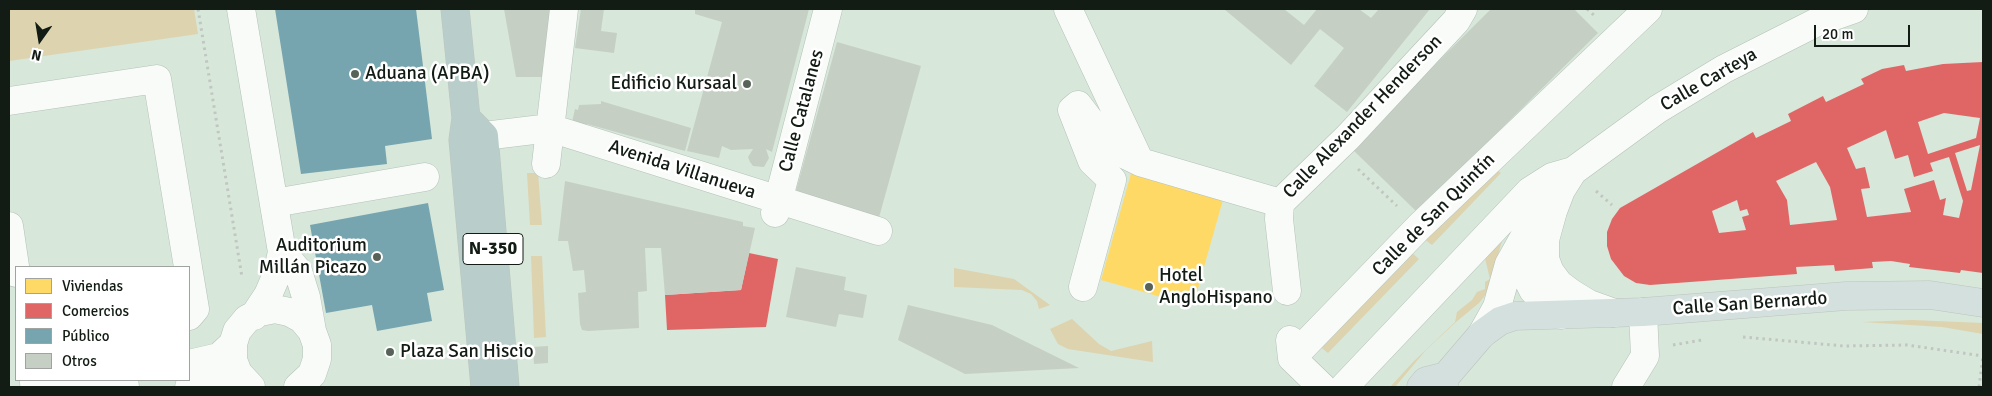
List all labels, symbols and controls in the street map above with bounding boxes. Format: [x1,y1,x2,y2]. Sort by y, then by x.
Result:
north arrow [15,15,65,65]
scale bar [1817,15,1913,47]
text: 20 m [1822,25,1853,43]
street label: Calle Alexander Henderson [1279,30,1447,204]
street label: Calle Carteya [1657,43,1761,117]
text: N [30,46,43,64]
street label: Calle Catalanes [775,47,829,175]
place label: Aduana (APBA) [365,63,489,85]
marker: Aduana (APBA) [349,68,361,80]
place label: Edificio Kursaal [610,73,737,95]
marker: Edificio Kursaal [741,78,753,90]
street label: Avenida Villanueva [605,135,759,205]
street label: Calle de San Quintín [1368,149,1500,281]
road number: N-350 [463,233,523,264]
place label: Auditorium Millán Picazo [259,235,367,279]
marker: Auditorium Millán Picazo [371,251,383,263]
place label: Hotel AngloHispano [1159,265,1273,309]
legend [15,266,190,381]
text: Viviendas [62,277,123,295]
marker: Hotel AngloHispano [1143,281,1155,293]
street label: Calle San Bernardo [1672,287,1828,321]
text: Comercios [62,302,129,320]
text: Público [62,327,110,345]
place label: Plaza San Hiscio [400,341,534,363]
marker: Plaza San Hiscio [384,346,396,358]
text: Otros [62,352,97,370]

